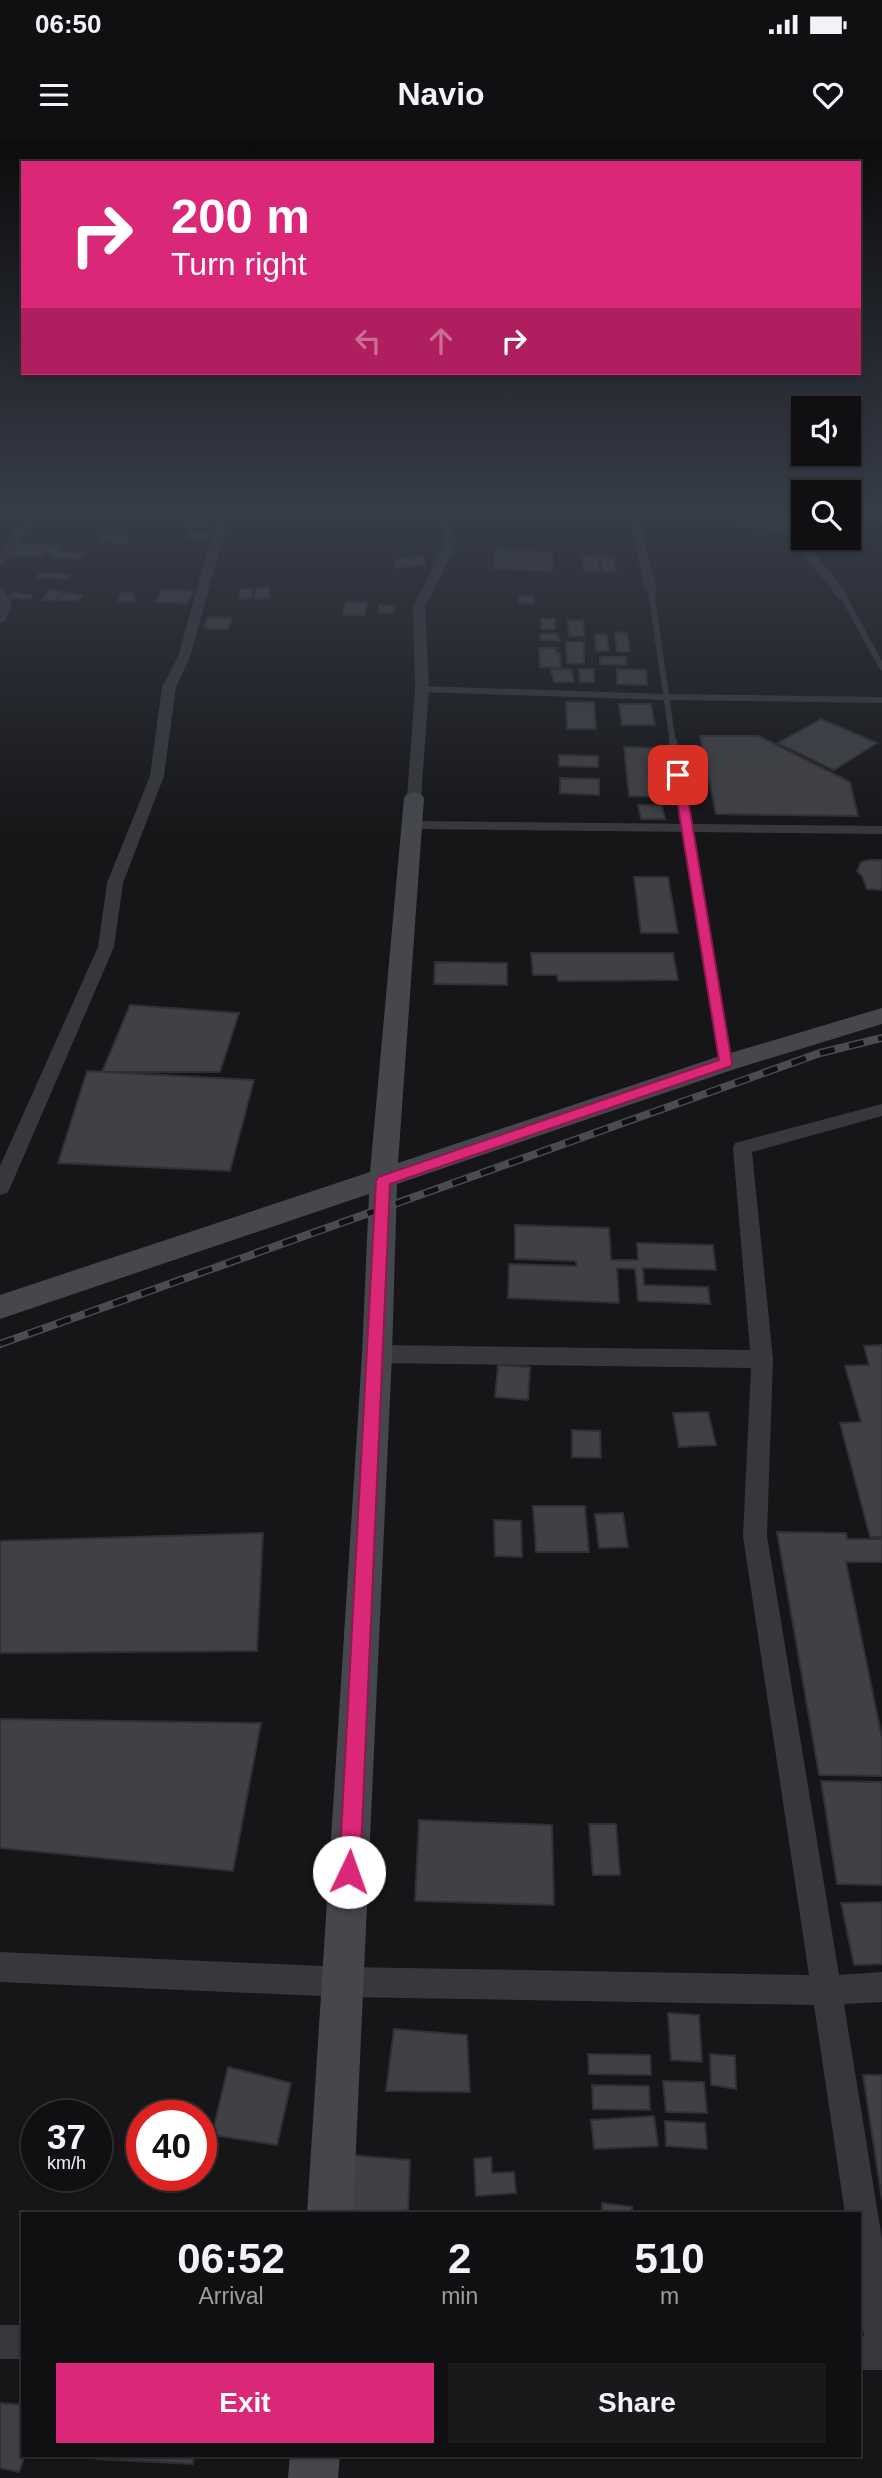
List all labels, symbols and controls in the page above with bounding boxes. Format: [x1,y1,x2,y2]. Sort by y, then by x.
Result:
text: 06:50 [35,9,102,39]
icon: menu [35,76,73,114]
text: Navio [397,76,485,112]
icon: heart [809,76,847,114]
icon: right [56,189,147,280]
text: 200 m [171,189,310,243]
text: Turn right [171,246,307,282]
icon: left [349,322,387,360]
icon: ahead [422,322,460,360]
icon: right [495,322,533,360]
map controls [791,396,861,550]
button: sound [791,396,861,466]
button: search [791,480,861,550]
pin [648,745,708,805]
icon: arrive [659,756,697,794]
position arrow [312,1835,386,1909]
speed limit sign: 40 [126,2100,217,2191]
text: 37 [47,2117,86,2156]
text: km/h [47,2153,86,2173]
text: 06:52 [177,2235,285,2282]
text: 2 [448,2235,471,2282]
text: 510 [635,2235,705,2282]
text: Arrival [198,2283,264,2309]
text: min [441,2283,478,2309]
text: m [660,2283,679,2309]
button: Exit [56,2363,434,2443]
button: Share [448,2363,826,2443]

